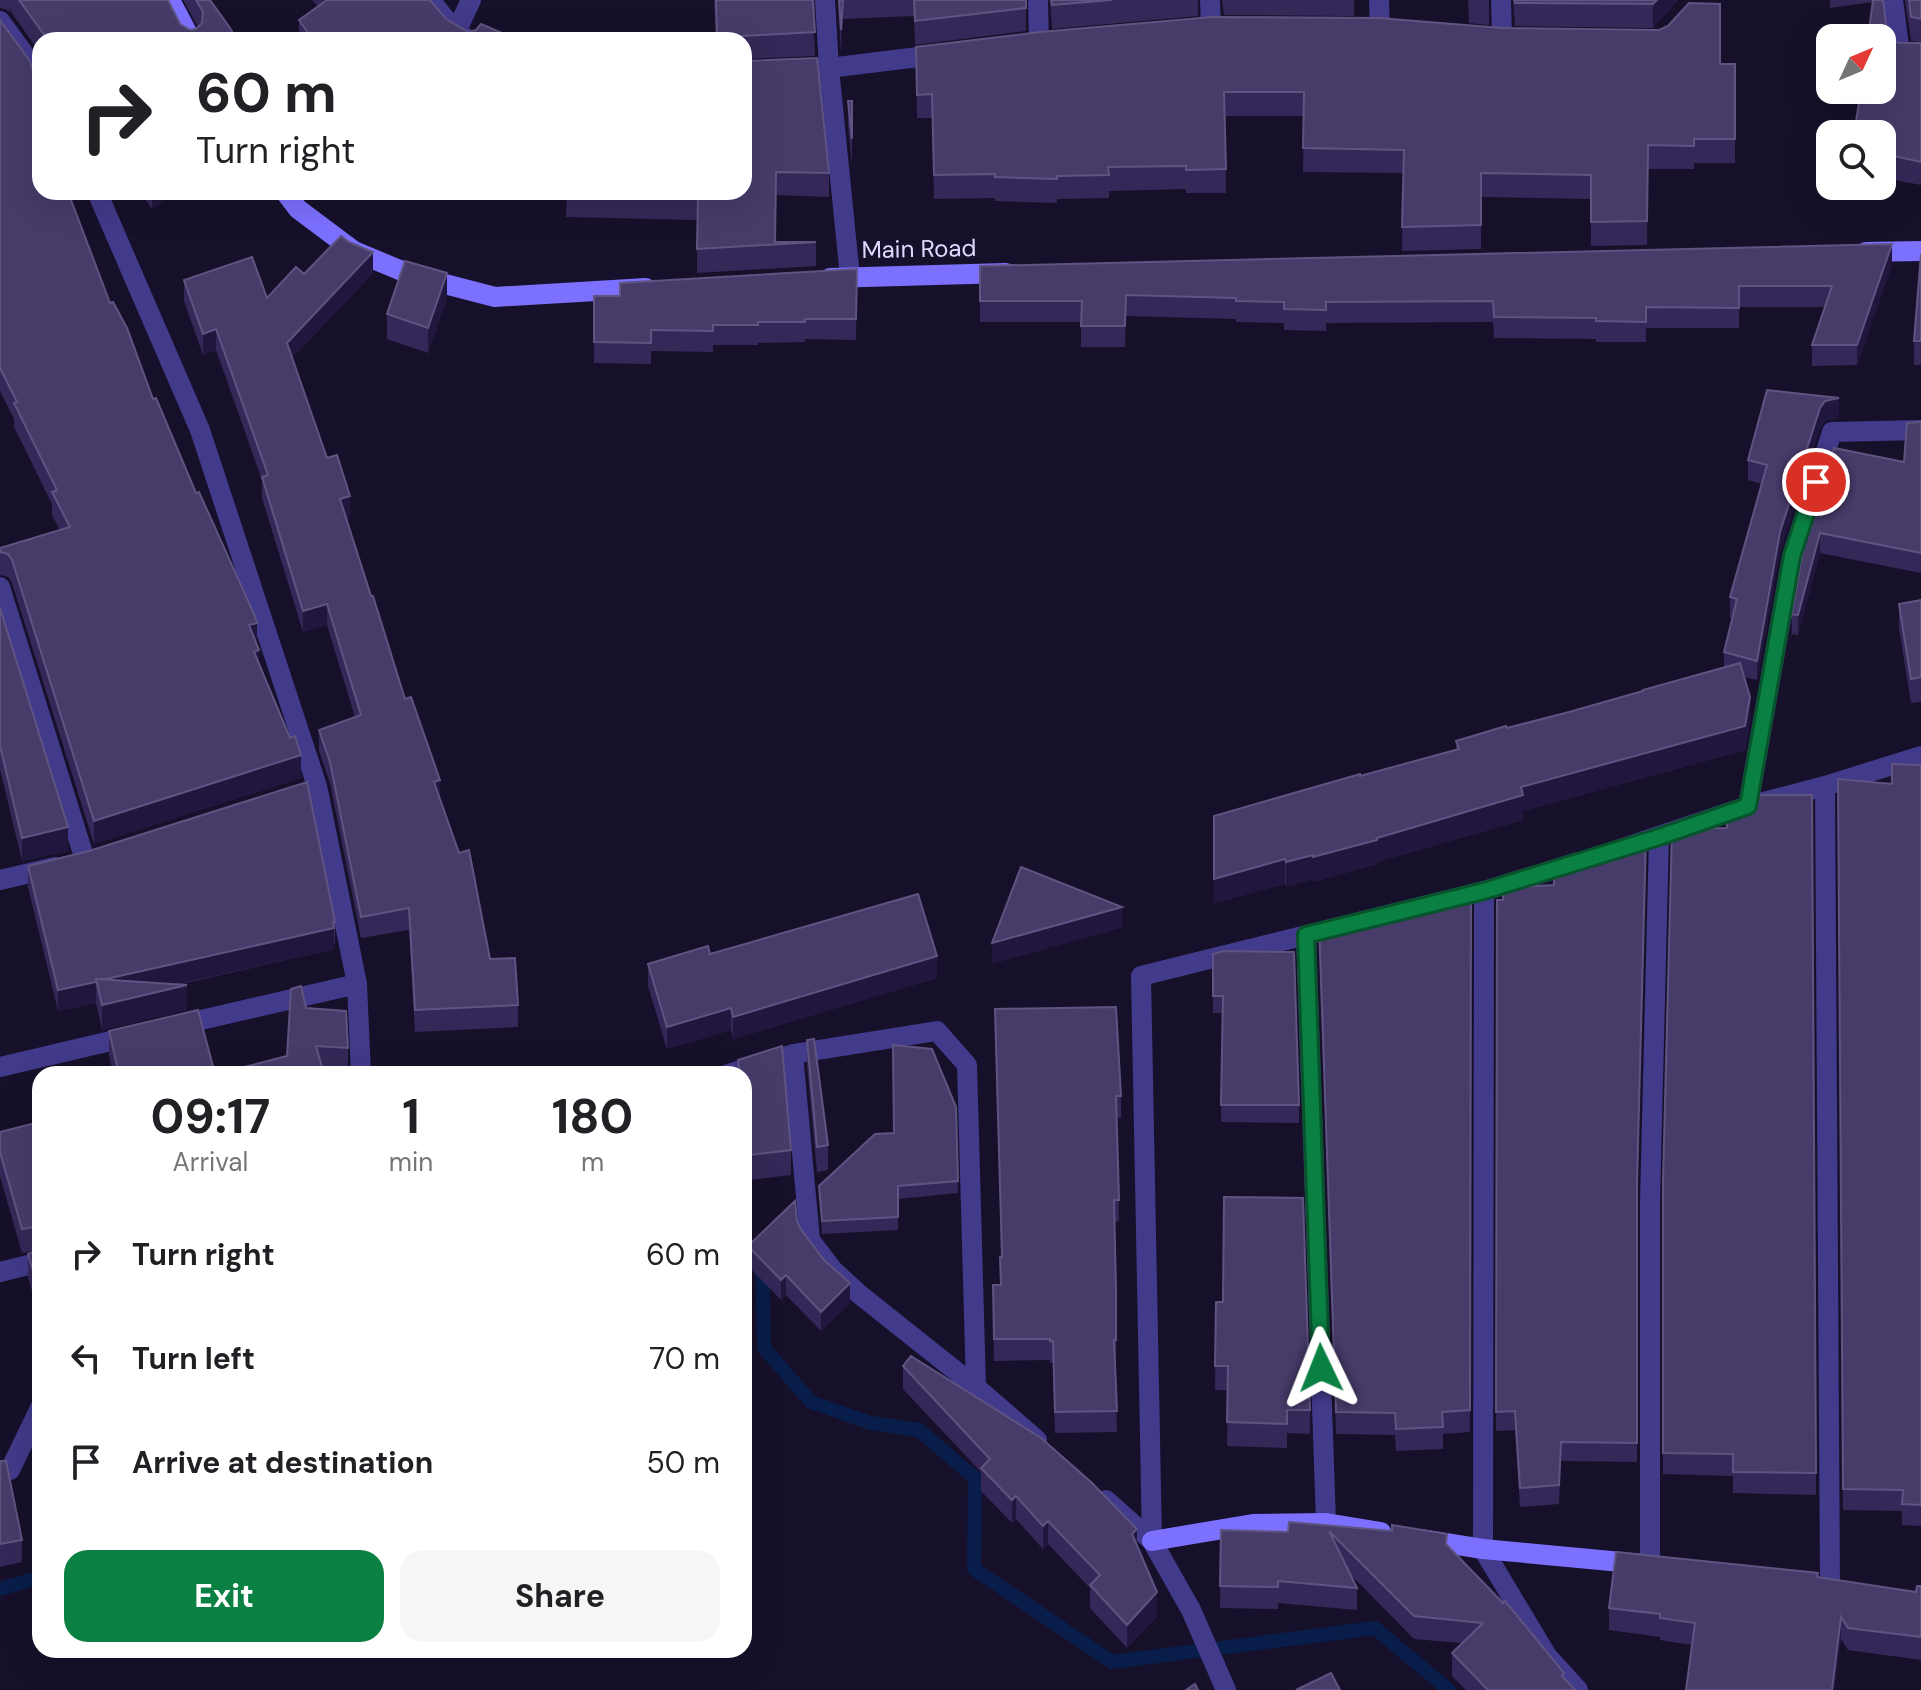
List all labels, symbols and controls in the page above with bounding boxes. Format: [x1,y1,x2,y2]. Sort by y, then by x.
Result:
north arrow [1816,24,1896,104]
map controls [1816,24,1896,200]
text: 60 m [196,56,337,129]
icon: right [64,64,168,168]
button: search [1816,120,1896,200]
text: Turn right [196,127,355,174]
street label: Main Road [861,232,977,265]
pin [1782,448,1850,516]
icon: arrive [1794,460,1838,504]
text: 09:17 [151,1085,270,1148]
text: 1 [402,1085,420,1148]
text: 180 [552,1085,633,1148]
text: Arrival [173,1145,248,1179]
text: min [389,1145,433,1179]
text: m [581,1145,604,1179]
icon: right [64,1232,108,1276]
text: Turn right [132,1235,275,1274]
text: 60 m [646,1235,720,1274]
position arrow [1279,1326,1363,1410]
icon: left [64,1336,108,1380]
text: Turn left [132,1339,255,1378]
text: 70 m [649,1339,720,1378]
icon: arrive [64,1440,108,1484]
text: Arrive at destination [132,1443,433,1482]
text: 50 m [646,1443,720,1482]
button: Exit [64,1550,384,1642]
button: Share [400,1550,720,1642]

